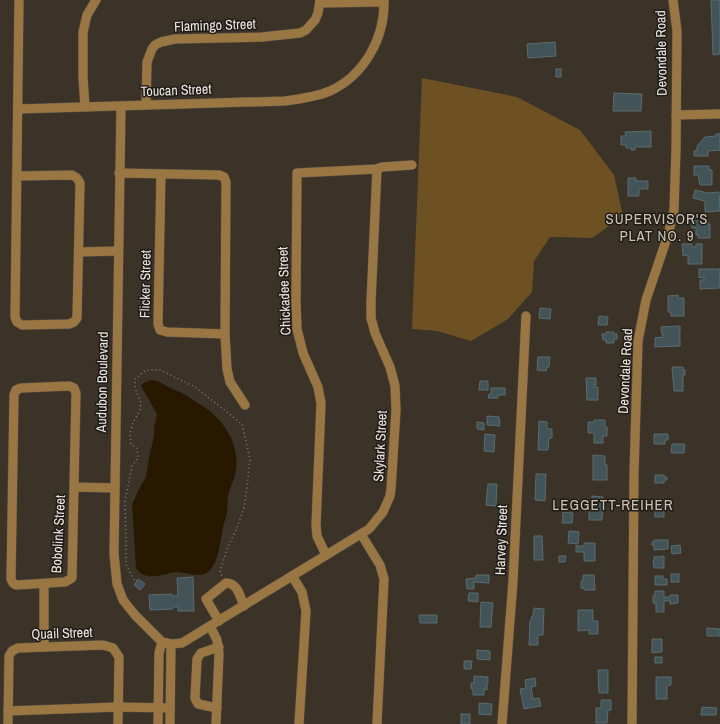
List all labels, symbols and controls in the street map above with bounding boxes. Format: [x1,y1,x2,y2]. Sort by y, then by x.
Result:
street label: Devondale Road [651,10,671,96]
street label: Flamingo Street [174,15,256,35]
street label: Toucan Street [140,80,212,100]
district label: SUPERVISOR'S PLAT NO. 9 [605,208,709,246]
street label: Chickadee Street [273,246,295,336]
street label: Flicker Street [135,250,155,318]
street label: Devondale Road [614,328,636,414]
street label: Audubon Boulevard [92,331,112,434]
street label: Skylark Street [369,410,391,482]
street label: Bobolink Street [47,494,69,574]
district label: LEGGETT-REIHER [552,494,674,515]
street label: Harvey Street [491,505,511,575]
street label: Quail Street [31,623,93,643]

